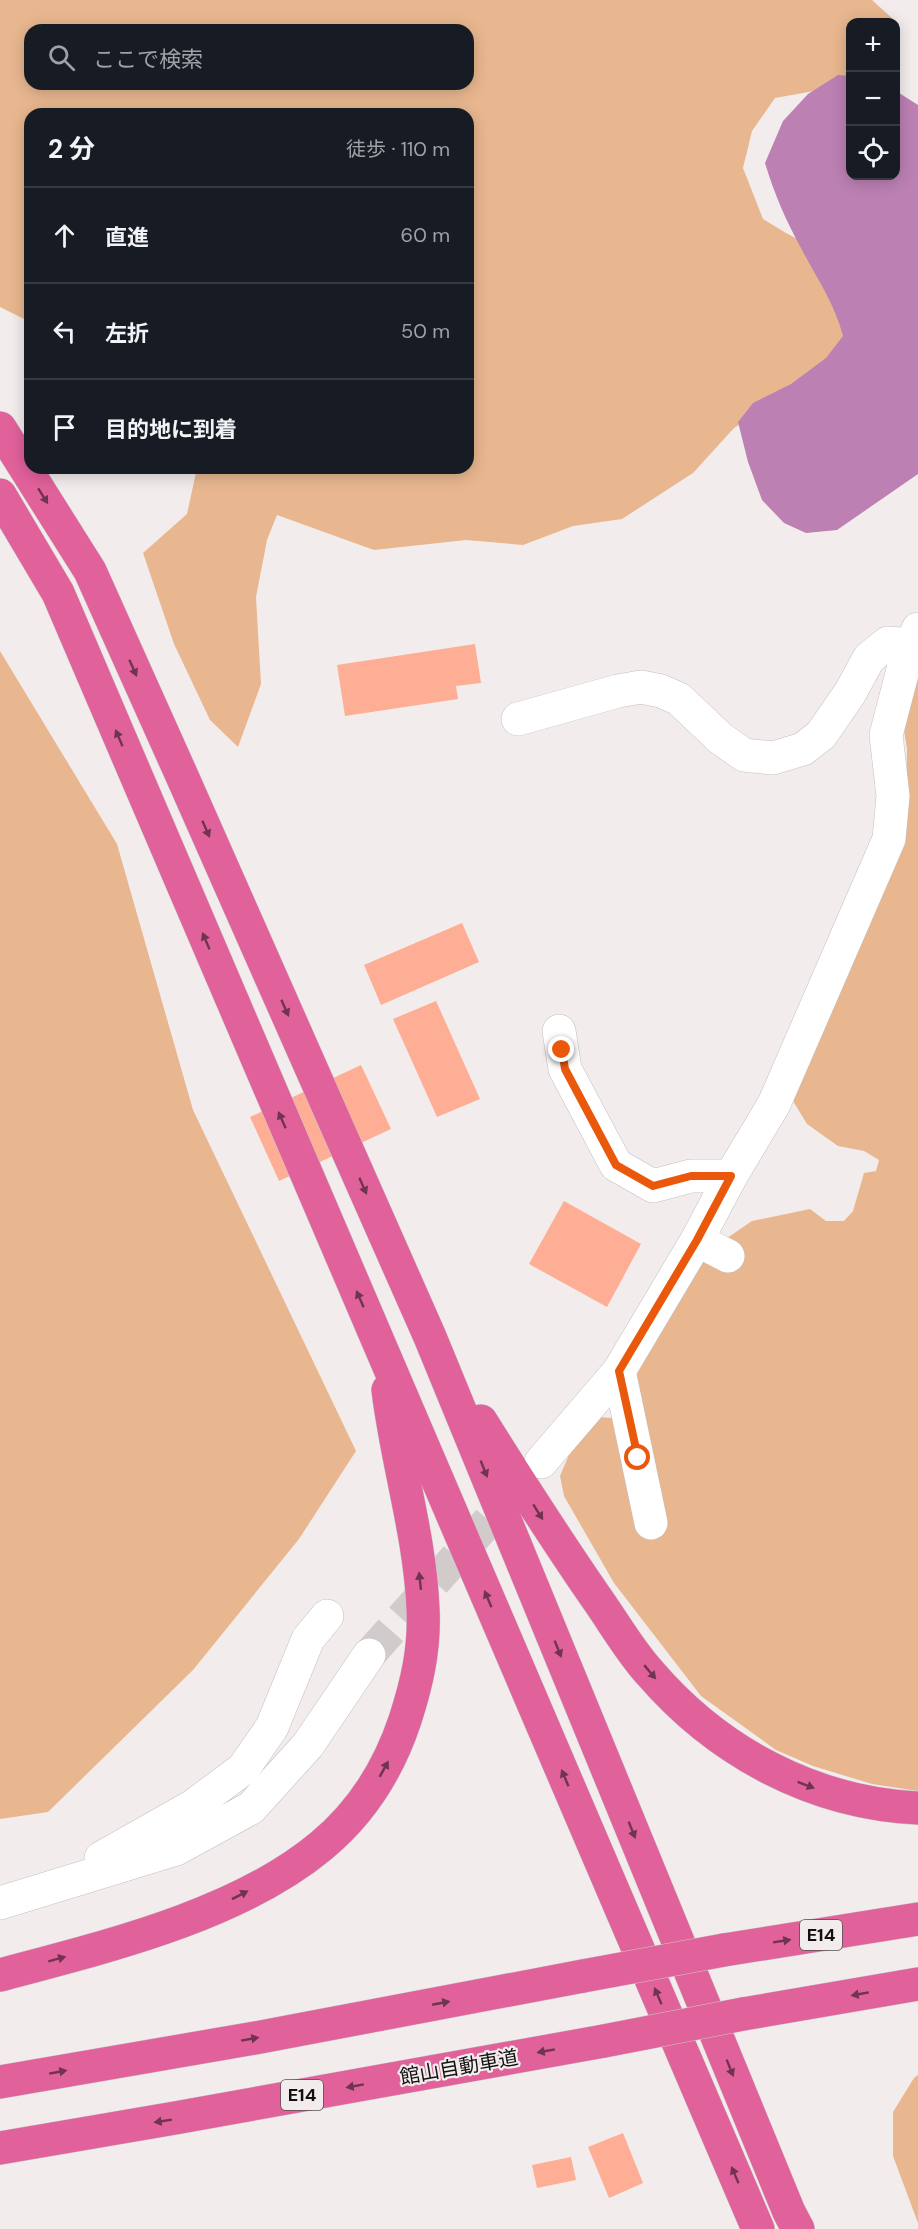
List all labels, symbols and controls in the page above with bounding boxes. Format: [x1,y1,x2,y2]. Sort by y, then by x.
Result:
map controls [846,18,900,180]
button: + [846,18,900,72]
search box [24,24,474,90]
icon: search [45,41,78,74]
text: ここで検索 [93,45,203,74]
button: − [846,72,900,126]
button: locate [846,126,900,180]
text: 2 分 [48,132,95,166]
text: 徒歩 · 110 m [346,136,450,162]
icon: ahead [48,219,81,252]
text: 60 m [401,222,450,248]
text: 直進 [105,223,149,252]
icon: left [48,315,81,348]
text: 50 m [401,318,450,344]
text: 左折 [105,319,149,348]
icon: arrive [48,411,81,444]
text: 目的地に到着 [105,415,237,444]
one-way arrow [37,487,48,504]
one-way arrow [129,659,138,676]
one-way arrow [114,728,124,746]
one-way arrow [201,821,211,839]
one-way arrow [200,932,210,950]
one-way arrow [280,999,289,1016]
route end [548,1036,574,1062]
one-way arrow [278,1112,287,1129]
one-way arrow [359,1177,369,1195]
one-way arrow [355,1290,365,1308]
route start [624,1444,650,1470]
one-way arrow [480,1460,489,1478]
one-way arrow [532,1504,543,1520]
one-way arrow [415,1571,425,1590]
one-way arrow [484,1590,493,1607]
one-way arrow [553,1641,563,1659]
one-way arrow [643,1664,656,1680]
one-way arrow [379,1760,389,1777]
one-way arrow [560,1769,569,1787]
one-way arrow [797,1781,815,1790]
one-way arrow [628,1821,637,1839]
one-way arrow [232,1891,249,1900]
road number: E14 [800,1920,842,1950]
one-way arrow [773,1936,792,1945]
one-way arrow [47,1954,66,1964]
one-way arrow [653,1987,662,2005]
one-way arrow [851,1990,870,1999]
one-way arrow [432,1998,451,2007]
one-way arrow [240,2034,259,2043]
street label: 館山自動車道 [398,2044,520,2090]
one-way arrow [537,2047,556,2056]
one-way arrow [725,2060,735,2078]
one-way arrow [48,2067,67,2076]
road number: E14 [281,2080,323,2110]
one-way arrow [345,2082,364,2091]
one-way arrow [153,2116,172,2125]
one-way arrow [730,2167,739,2184]

